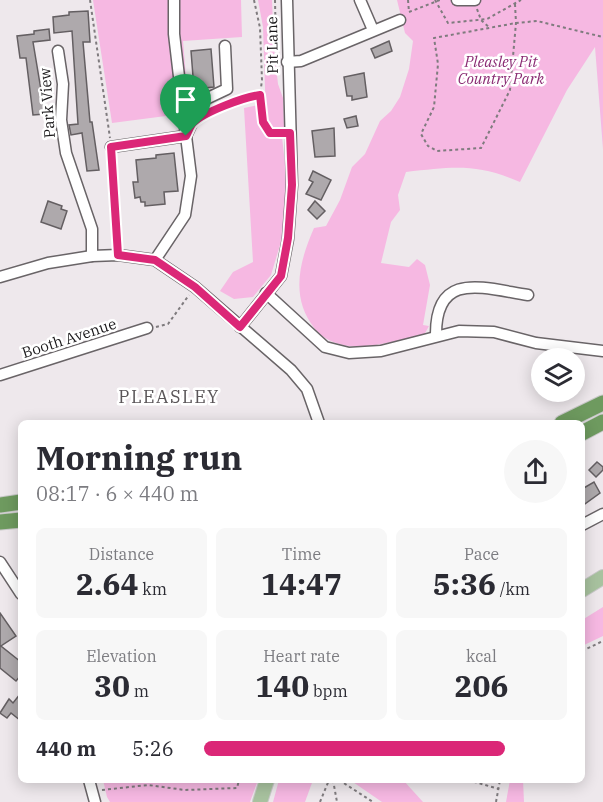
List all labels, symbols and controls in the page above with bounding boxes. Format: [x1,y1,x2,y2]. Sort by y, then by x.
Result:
street label: Pit Lane [262,16,282,74]
park label: Pleasley Pit Country Park [458,52,544,88]
street label: Park View [35,67,59,139]
pin [160,74,211,136]
icon: arrive [169,83,202,116]
street label: Booth Avenue [19,314,119,362]
map controls [531,348,585,402]
button: layers [531,348,585,402]
district label: PLEASLEY [118,385,220,408]
text: Morning run [36,436,242,479]
button: share [504,440,567,503]
text: 08:17 · 6 × 440 m [36,480,199,507]
text: Distance [89,544,154,564]
text: Time [282,544,321,564]
text: Pace [464,544,499,564]
text: 2.64 [76,564,139,603]
text: 14:47 [261,564,342,603]
text: 5:36 [433,564,496,603]
text: km [139,579,167,599]
text: /km [496,579,530,599]
text: Elevation [86,646,157,666]
text: Heart rate [263,646,340,666]
text: kcal [466,646,497,666]
text: 30 [94,666,130,705]
text: 140 [255,666,309,705]
text: 206 [455,666,509,705]
text: m [130,681,149,701]
text: bpm [309,681,348,701]
text: 440 m [36,735,96,762]
text: 5:26 [132,735,174,762]

